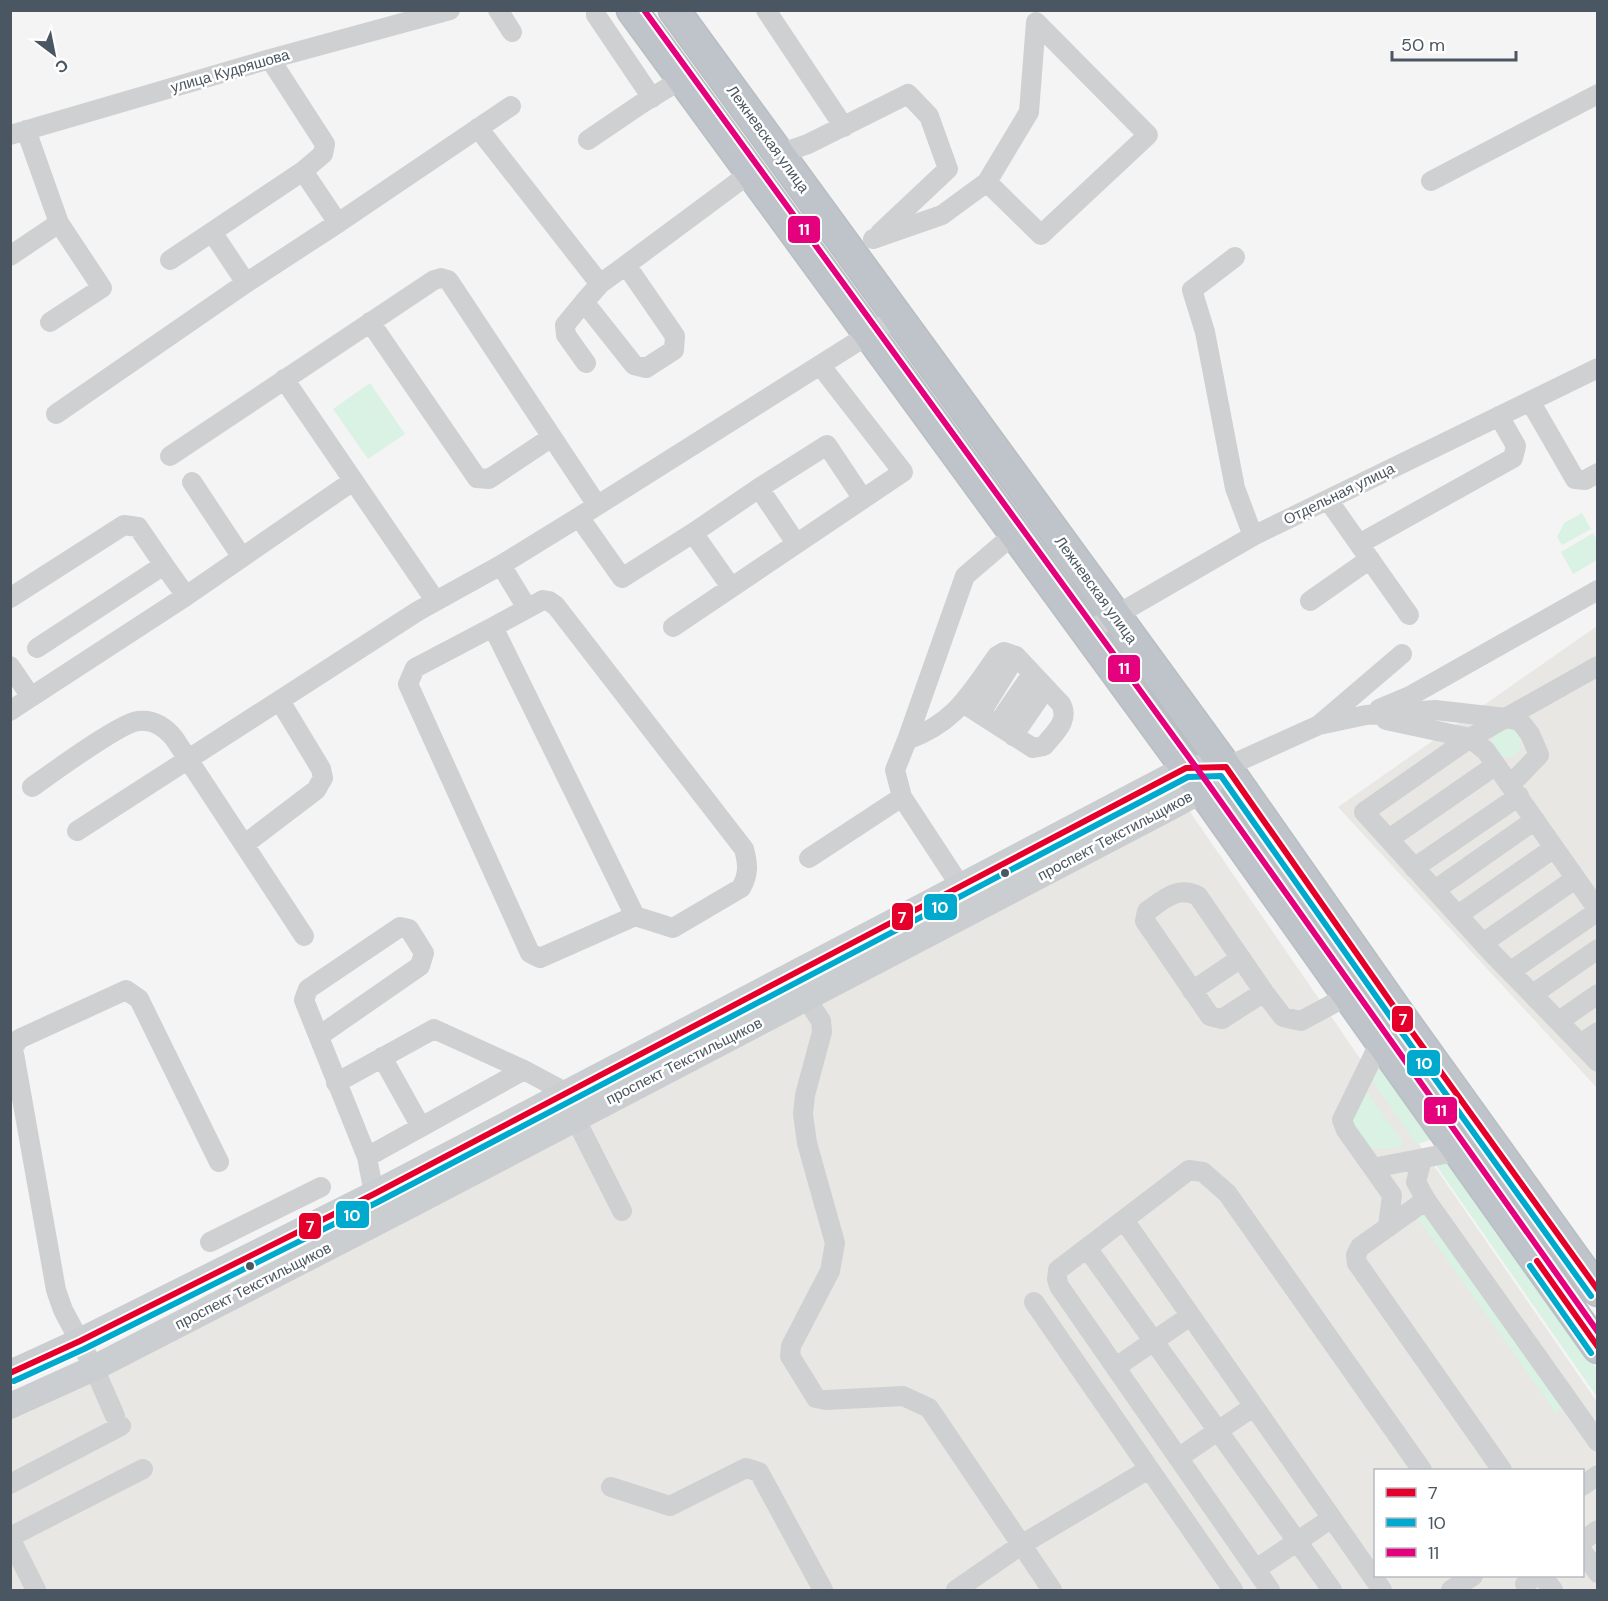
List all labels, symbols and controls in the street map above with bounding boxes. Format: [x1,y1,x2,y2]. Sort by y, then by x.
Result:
north arrow [24,24,84,84]
scale bar [1392,24,1516,62]
text: 50 m [1401,33,1445,57]
street label: улица Кудряшова [168,44,292,98]
text: С [51,54,72,78]
street label: Лежневская улица [722,81,814,197]
line badge: 11 [787,215,821,244]
text: 11 [798,219,810,240]
street label: Отдельная улица [1280,458,1398,530]
street label: Лежневская улица [1050,532,1142,648]
line badge: 11 [1107,654,1141,683]
text: 11 [1118,658,1130,679]
street label: проспект Текстильщиков [1034,787,1196,885]
unlabelled marker [999,867,1011,879]
line badge: 10 [923,893,958,921]
text: 10 [931,897,949,918]
line badge: 7 [891,902,914,931]
text: 7 [898,907,907,928]
line badge: 7 [1391,1005,1414,1033]
text: 7 [1399,1009,1408,1030]
street label: проспект Текстильщиков [602,1013,766,1109]
line badge: 10 [1406,1049,1441,1077]
text: 10 [1415,1053,1433,1074]
line badge: 11 [1423,1096,1458,1125]
text: 11 [1435,1100,1447,1121]
line badge: 10 [335,1200,370,1229]
text: 10 [343,1205,361,1226]
line badge: 7 [298,1212,322,1240]
text: 7 [306,1216,315,1237]
street label: проспект Текстильщиков [171,1238,335,1334]
unlabelled marker [244,1260,256,1272]
legend [1374,1469,1584,1577]
text: 7 [1428,1481,1438,1505]
text: 10 [1428,1511,1446,1535]
text: 11 [1428,1541,1439,1565]

